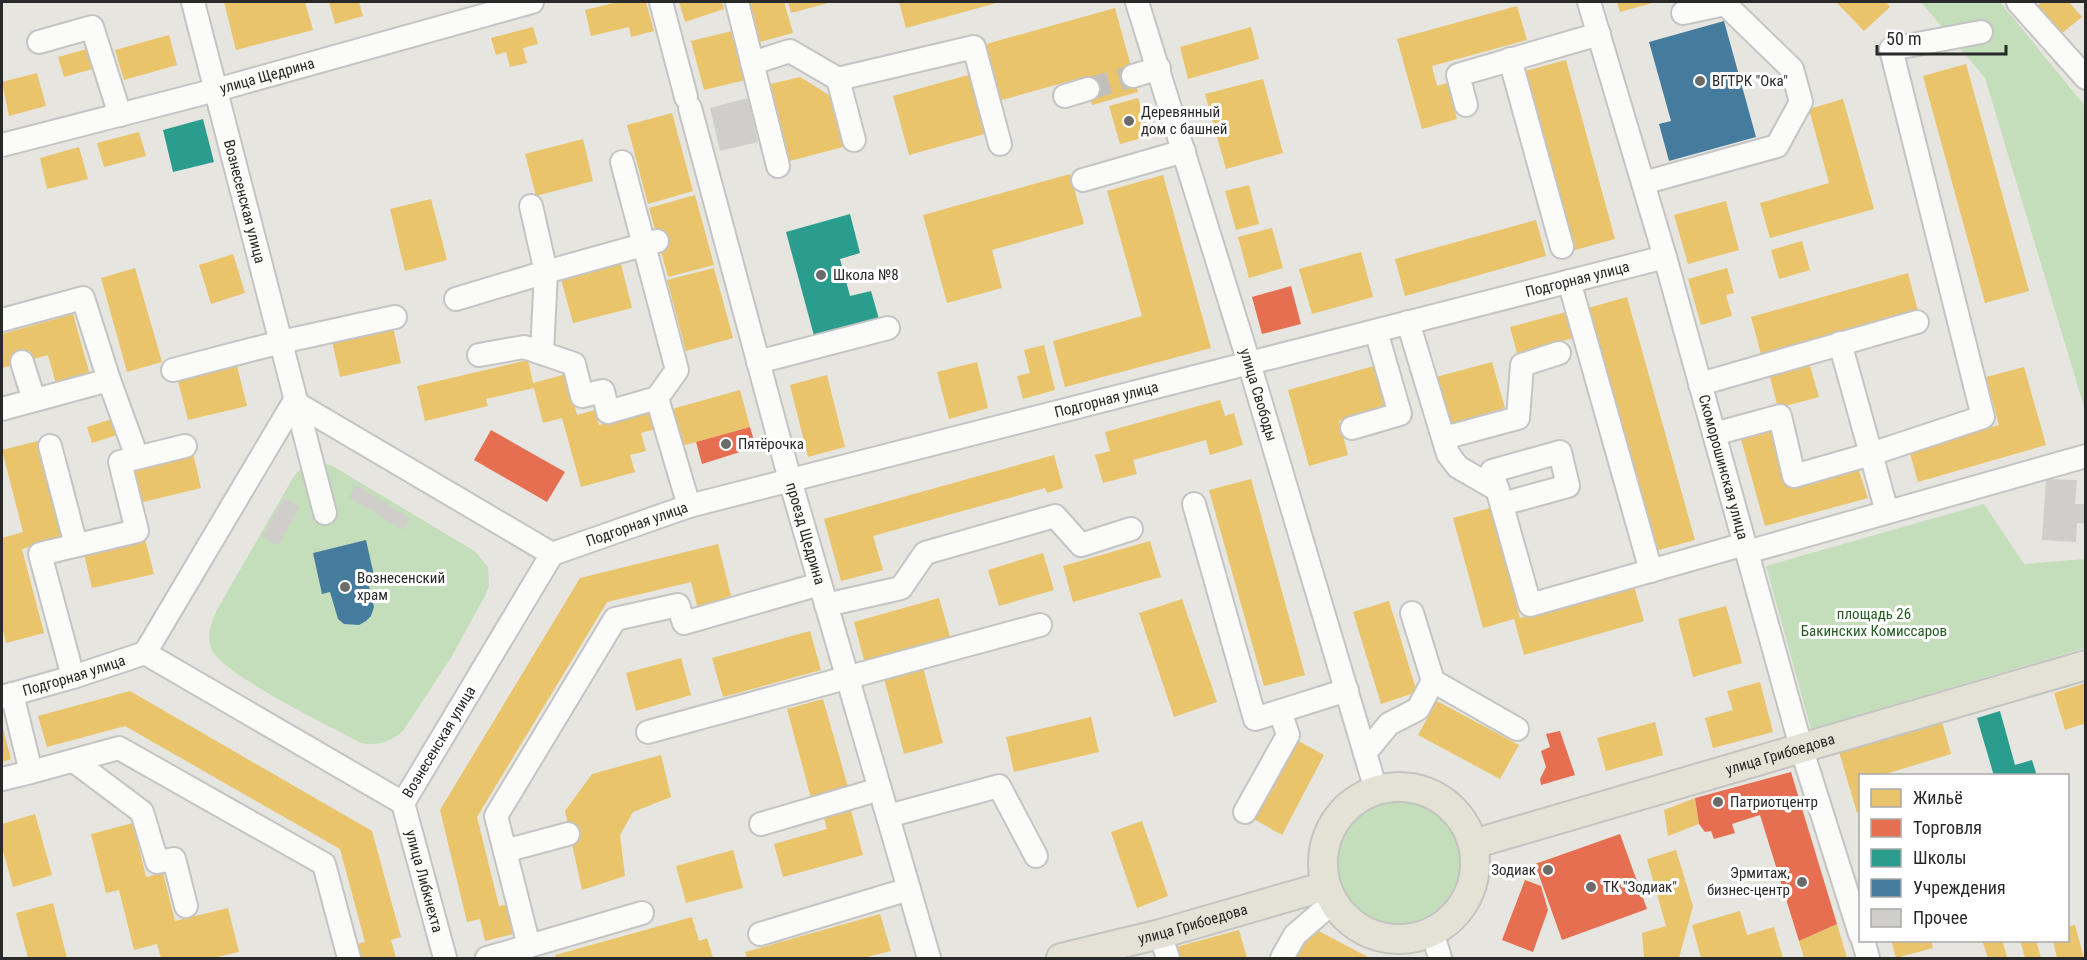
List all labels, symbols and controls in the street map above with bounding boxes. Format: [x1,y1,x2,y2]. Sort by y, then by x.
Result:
scale bar [1877,18,2006,56]
text: 50 m [1886,28,1921,49]
street label: улица Щедрина [218,54,316,97]
place label: ВГТРК "Ока" [1712,72,1788,90]
marker: ВГТРК "Ока" [1693,74,1707,88]
place label: Деревянный дом с башней [1141,103,1227,138]
marker: Деревянный дом с башней [1122,114,1136,128]
street label: Вознесенская улица [220,138,269,265]
street label: Подгорная улица [1524,257,1631,301]
place label: Школа №8 [833,266,899,284]
marker: Школа №8 [814,268,828,282]
street label: улица Свободы [1236,346,1281,443]
street label: Подгорная улица [1053,378,1160,421]
street label: Скоморошинская улица [1695,393,1752,541]
place label: Пятёрочка [738,435,804,453]
marker: Пятёрочка [719,437,733,451]
street label: проезд Щедрина [782,480,829,587]
street label: Подгорная улица [584,498,690,550]
place label: Вознесенский храм [357,569,445,604]
marker: Вознесенский храм [338,580,352,594]
park label: площадь 26 Бакинских Комиссаров [1801,605,1947,640]
street label: Подгорная улица [20,651,128,700]
street label: Вознесенская улица [399,683,479,801]
street label: улица Грибоедова [1724,730,1837,779]
legend [1859,774,2069,942]
text: Жильё [1913,787,1963,808]
place label: Патриотцентр [1730,793,1818,811]
marker: Патриотцентр [1711,795,1725,809]
text: Торговля [1913,817,1982,838]
street label: улица Либкнехта [402,828,447,935]
text: Школы [1913,847,1966,868]
place label: Зодиак [1491,861,1536,879]
marker: Зодиак [1541,863,1555,877]
place label: Эрмитаж, бизнес-центр [1707,864,1790,899]
marker: Эрмитаж, бизнес-центр [1795,875,1809,889]
text: Учреждения [1913,877,2006,898]
place label: ТК "Зодиак" [1603,878,1677,896]
marker: ТК "Зодиак" [1584,880,1598,894]
street label: улица Грибоедова [1136,900,1249,948]
text: Прочее [1913,907,1968,928]

